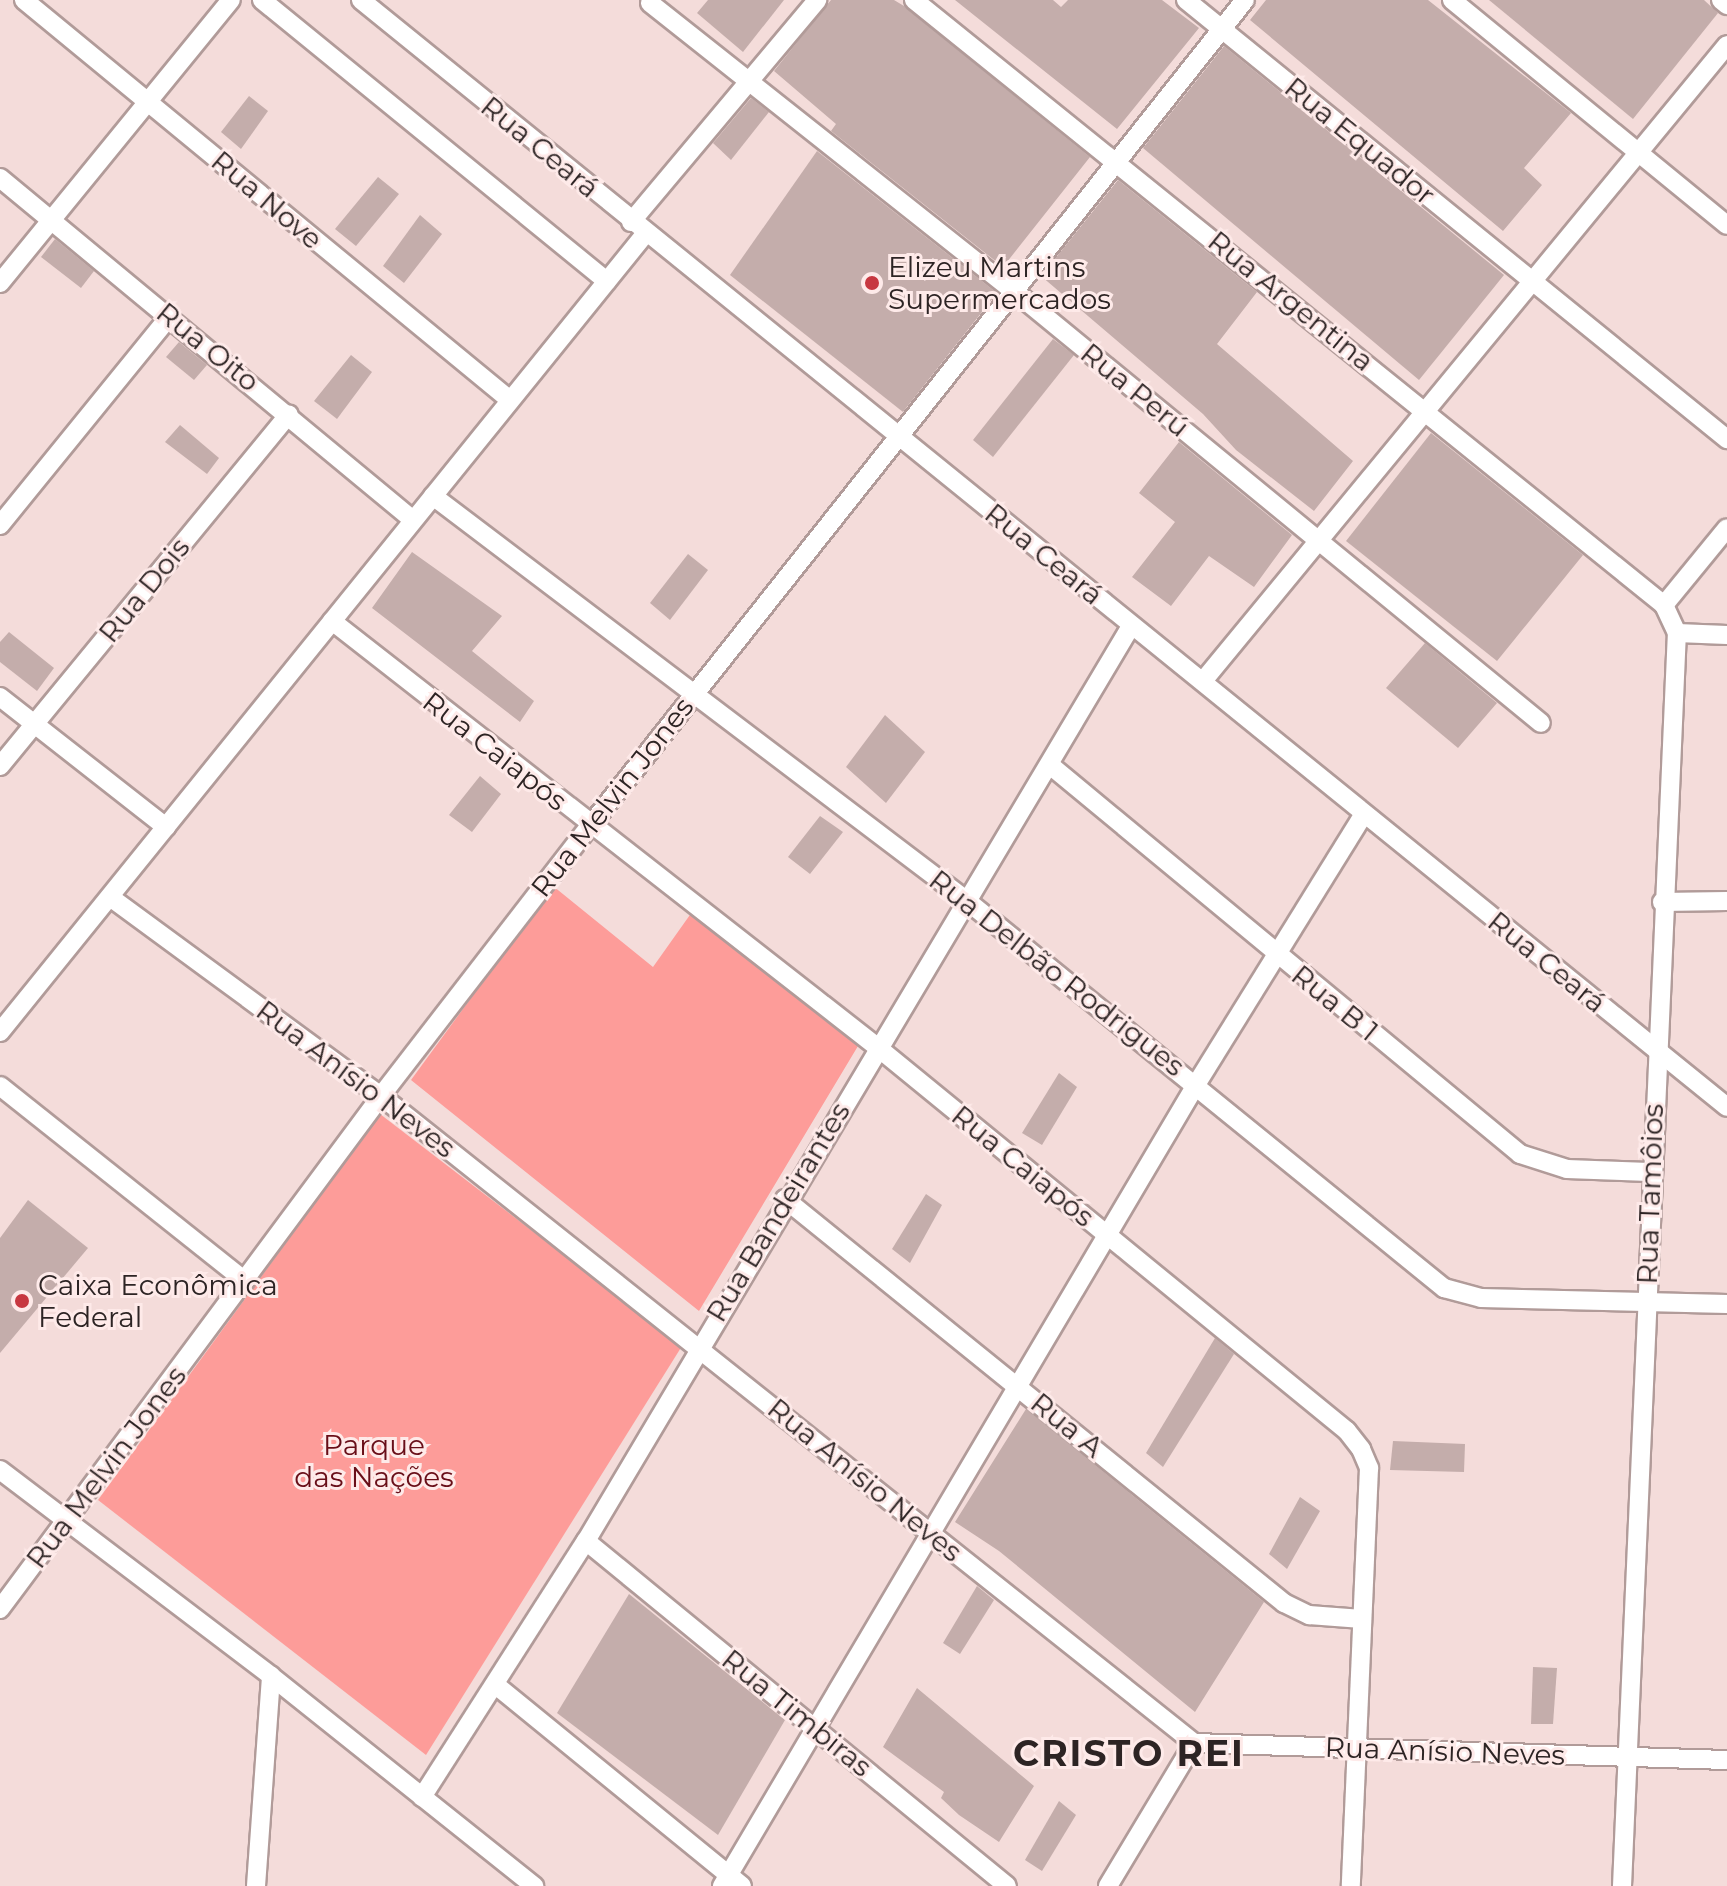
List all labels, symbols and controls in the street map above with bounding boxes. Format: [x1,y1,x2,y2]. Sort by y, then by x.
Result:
street label: Rua Equador [1278,70,1442,212]
street label: Rua Ceará [474,89,606,205]
street label: Rua Nove [205,144,329,256]
street label: Rua Argentina [1201,224,1381,378]
place label: Elizeu Martins Supermercados [888,250,1111,316]
marker: Elizeu Martins Supermercados [863,274,881,292]
street label: Rua Oito [150,296,266,398]
street label: Rua Perú [1074,336,1196,444]
street label: Rua Ceará [978,496,1110,612]
street label: Rua Dois [92,531,196,649]
street label: Rua Caiapós [416,684,574,818]
street label: Rua Melvin Jones [524,690,700,904]
street label: Rua Delbão Rodrigues [923,863,1191,1083]
street label: Rua Ceará [1481,904,1613,1020]
street label: Rua B 1 [1285,958,1385,1048]
street label: Rua Anísio Neves [250,993,462,1165]
street label: Rua Bandeirantes [699,1096,857,1328]
street label: Rua Caiapós [945,1098,1101,1234]
street label: Rua Tamôios [1630,1103,1670,1285]
place label: Caixa Econômica Federal [38,1268,278,1334]
marker: Caixa Econômica Federal [13,1292,31,1310]
street label: Rua Melvin Jones [19,1359,193,1575]
street label: Rua A [1024,1386,1110,1464]
street label: Rua Anísio Neves [761,1391,969,1569]
park label: Parque das Nações [294,1428,454,1494]
street label: Rua Timbiras [715,1642,879,1784]
street label: Rua Anísio Neves [1324,1730,1566,1772]
district label: CRISTO REI [1013,1732,1245,1776]

